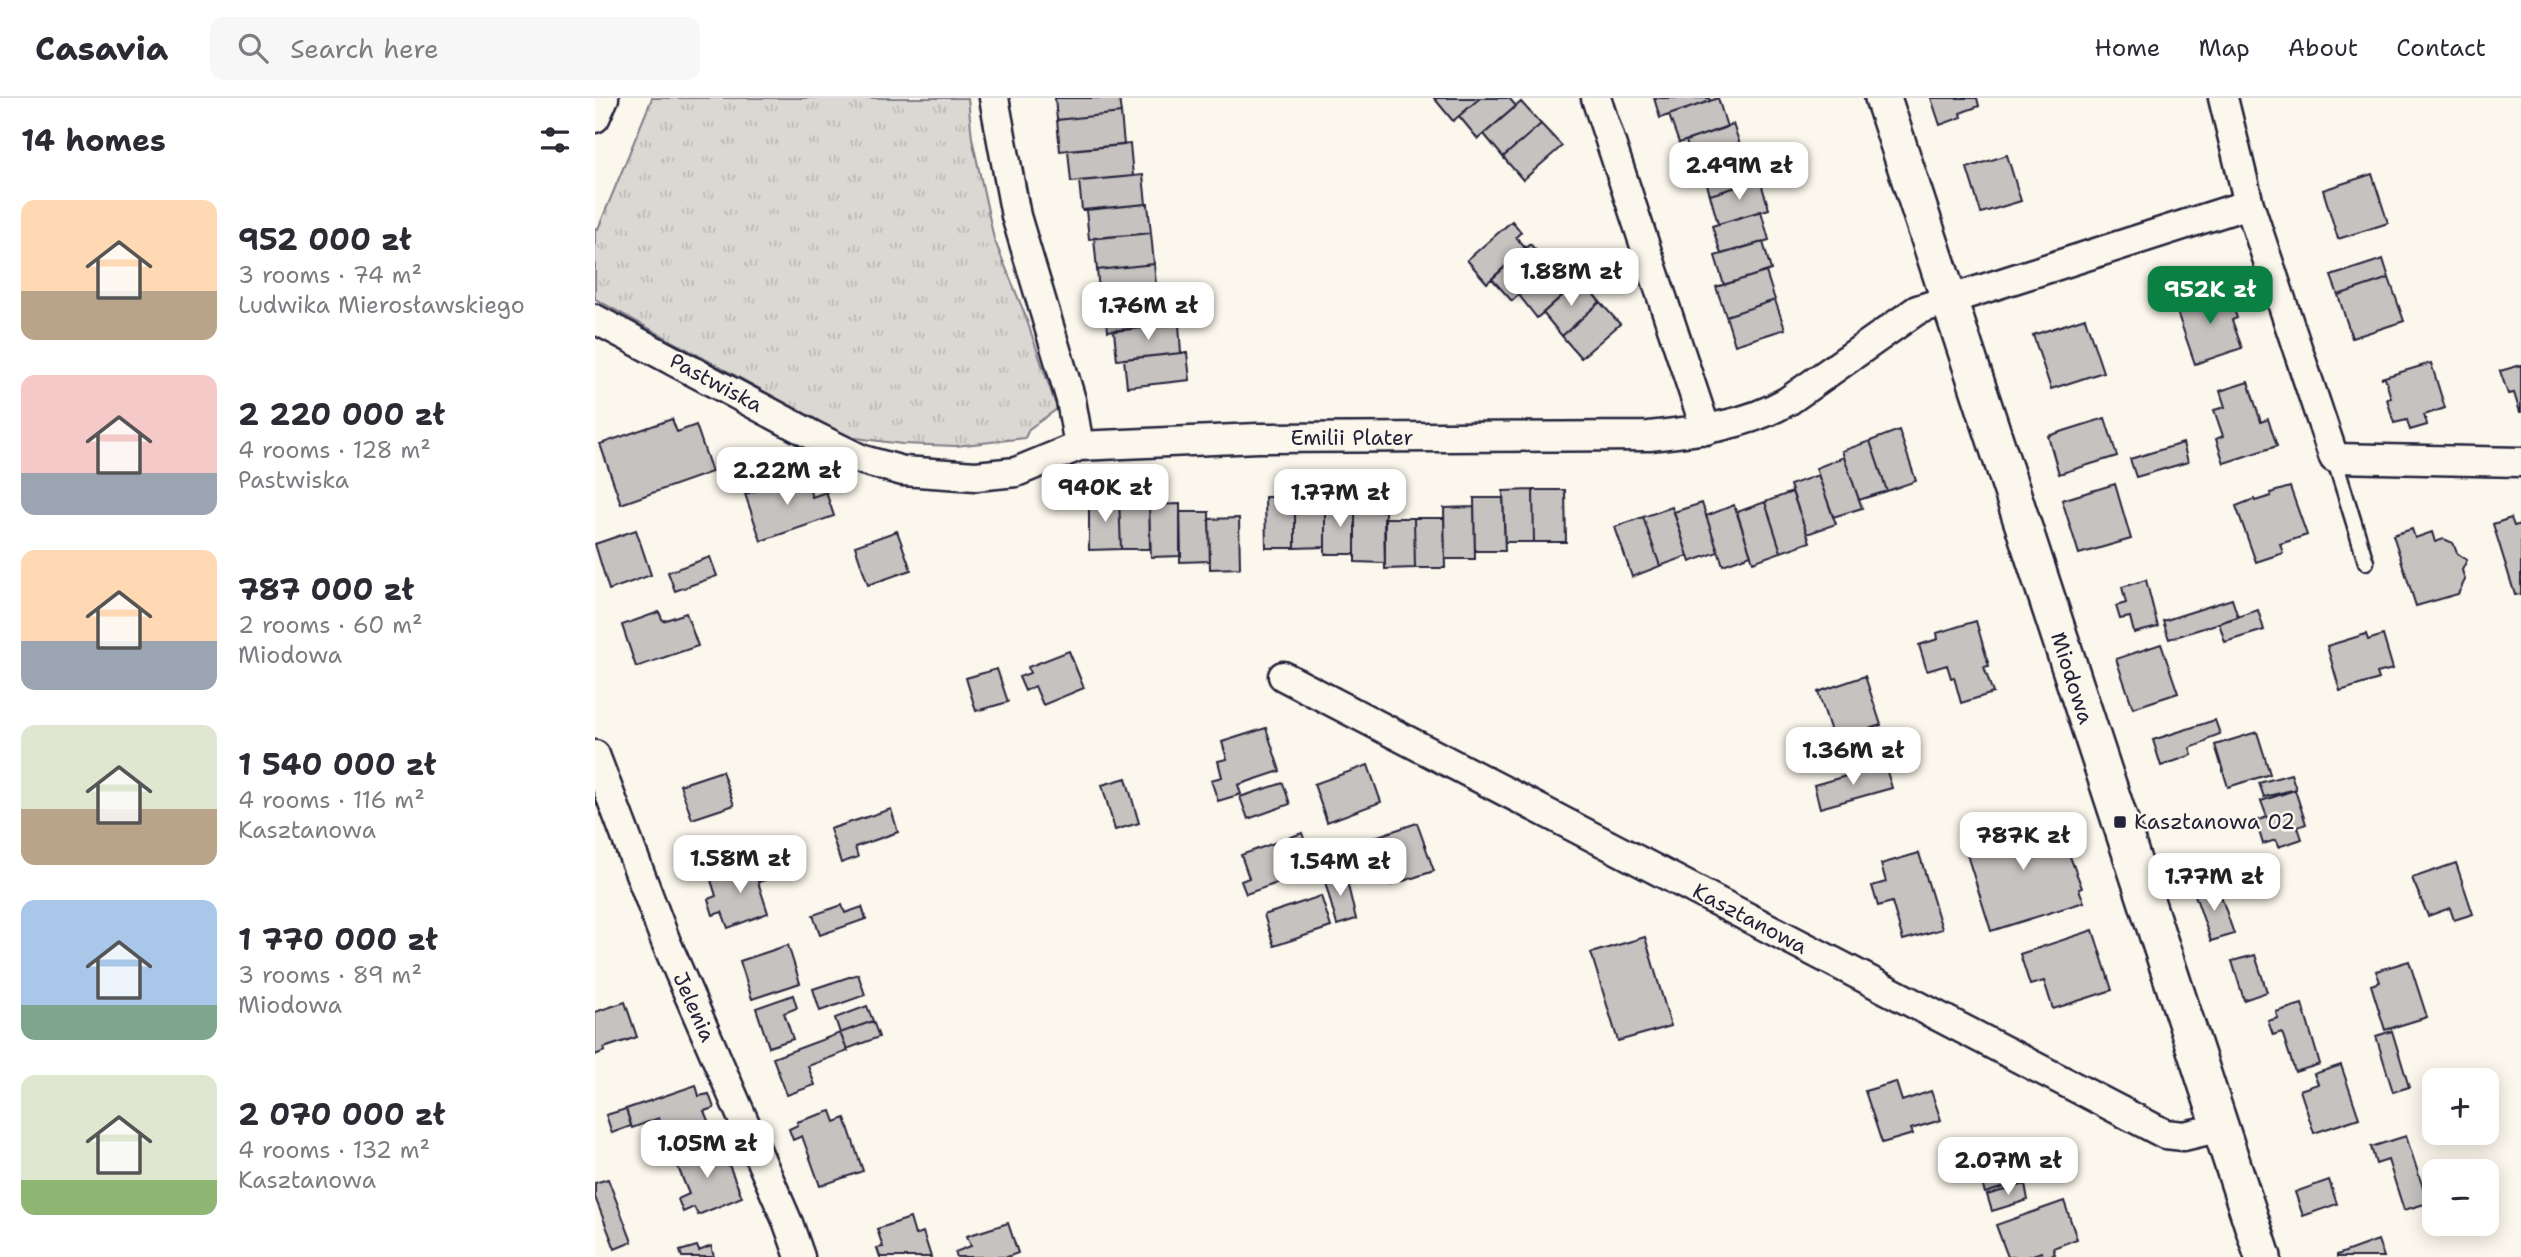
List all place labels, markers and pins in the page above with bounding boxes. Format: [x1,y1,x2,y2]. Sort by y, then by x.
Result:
pin: 2.49M zł [1667,142,1811,202]
pin: 1.88M zł [1499,248,1643,308]
pin: 952K zł [2145,266,2275,326]
pin: 1.76M zł [1076,282,1220,342]
pin: 2.22M zł [715,448,859,507]
pin: 940K zł [1040,464,1170,524]
pin: 1.77M zł [1268,470,1412,529]
pin: 1.36M zł [1781,728,1925,787]
place label: Kasztanowa 02 [2134,808,2295,836]
pin: 787K zł [1958,812,2088,872]
marker: Kasztanowa 02 [2112,814,2128,830]
pin: 1.58M zł [668,836,812,895]
pin: 1.54M zł [1268,838,1412,898]
pin: 1.77M zł [2142,854,2286,913]
pin: 1.05M zł [635,1121,779,1180]
pin: 2.07M zł [1936,1138,2080,1197]

